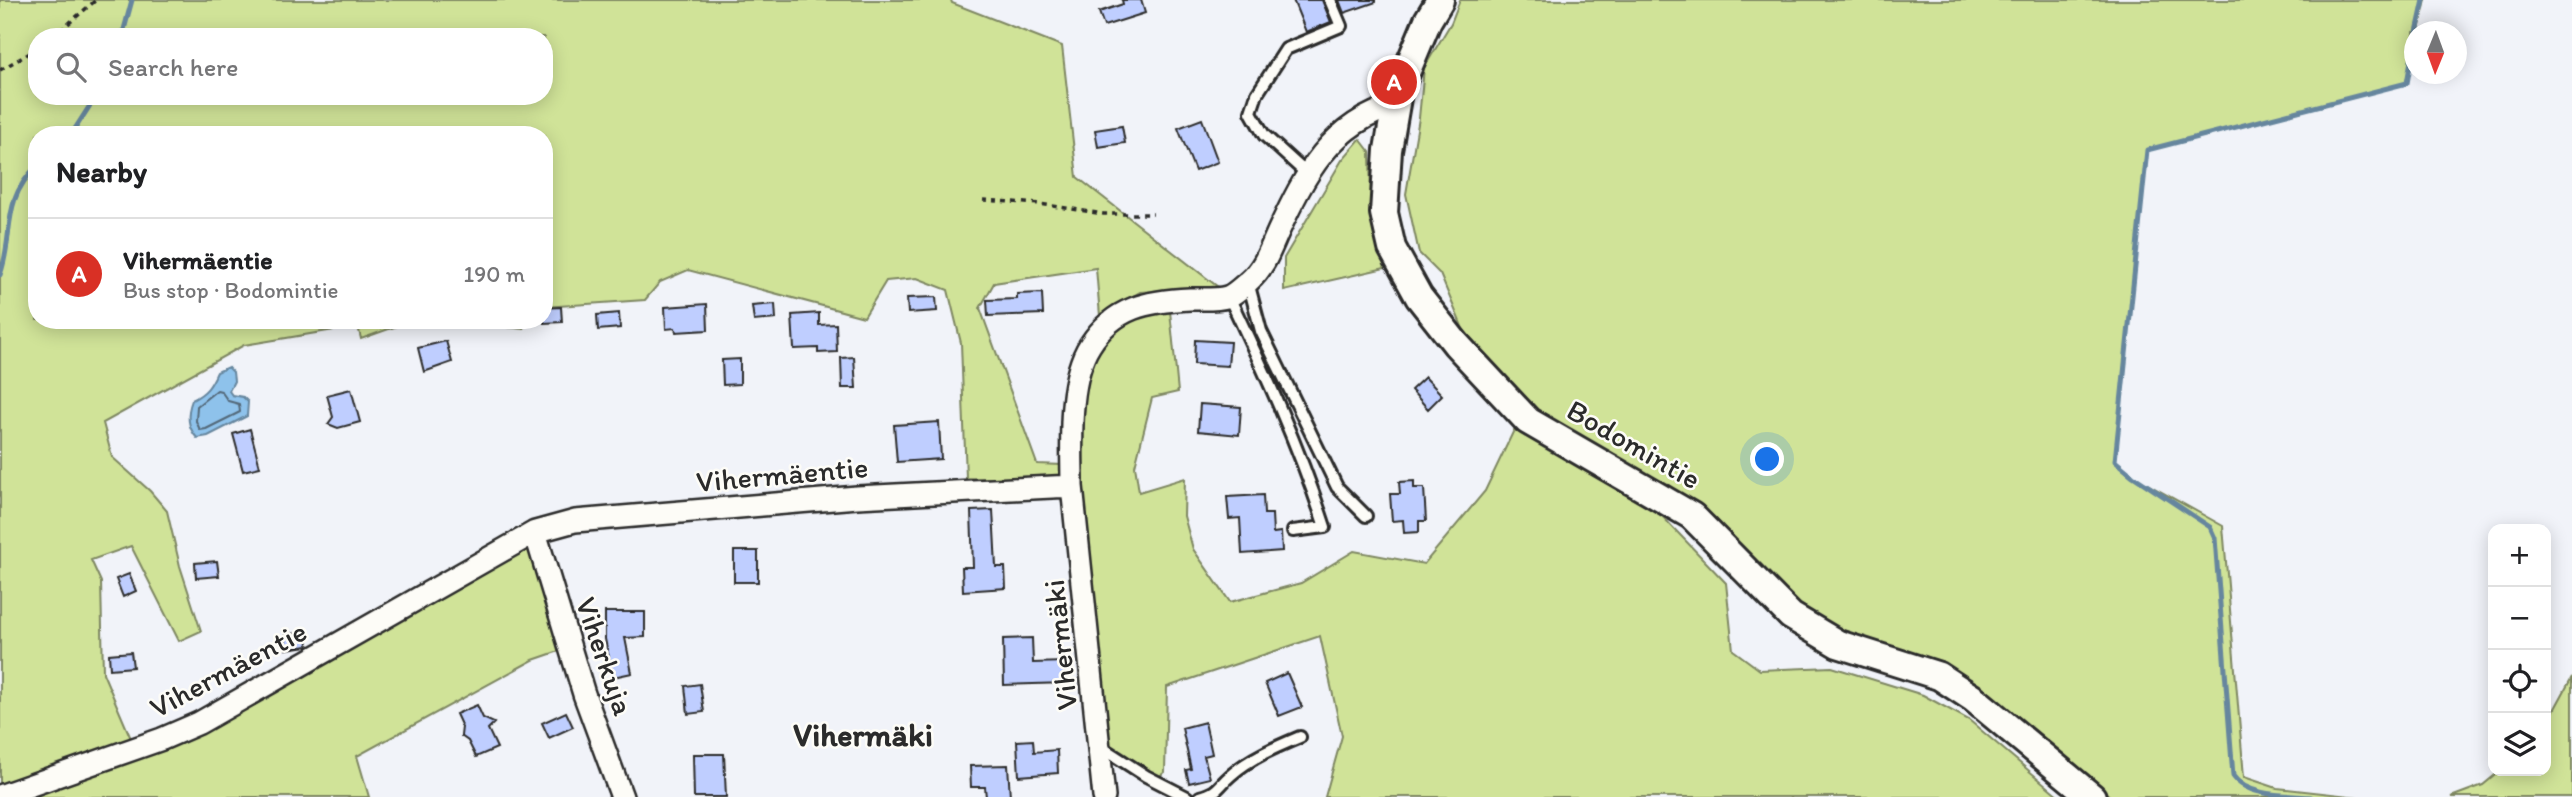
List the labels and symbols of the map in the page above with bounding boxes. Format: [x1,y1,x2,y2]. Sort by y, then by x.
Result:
north arrow [2404,21,2467,84]
pin: A [1371,56,1417,108]
street label: Bodomintie [1560,391,1708,497]
your location [1750,442,1784,476]
street label: Vihermäentie [694,448,870,500]
street label: Vihermäki [1035,578,1085,712]
street label: Viherkuja [568,592,643,720]
street label: Vihermäentie [143,612,313,726]
district label: Vihermäki [793,716,933,754]

